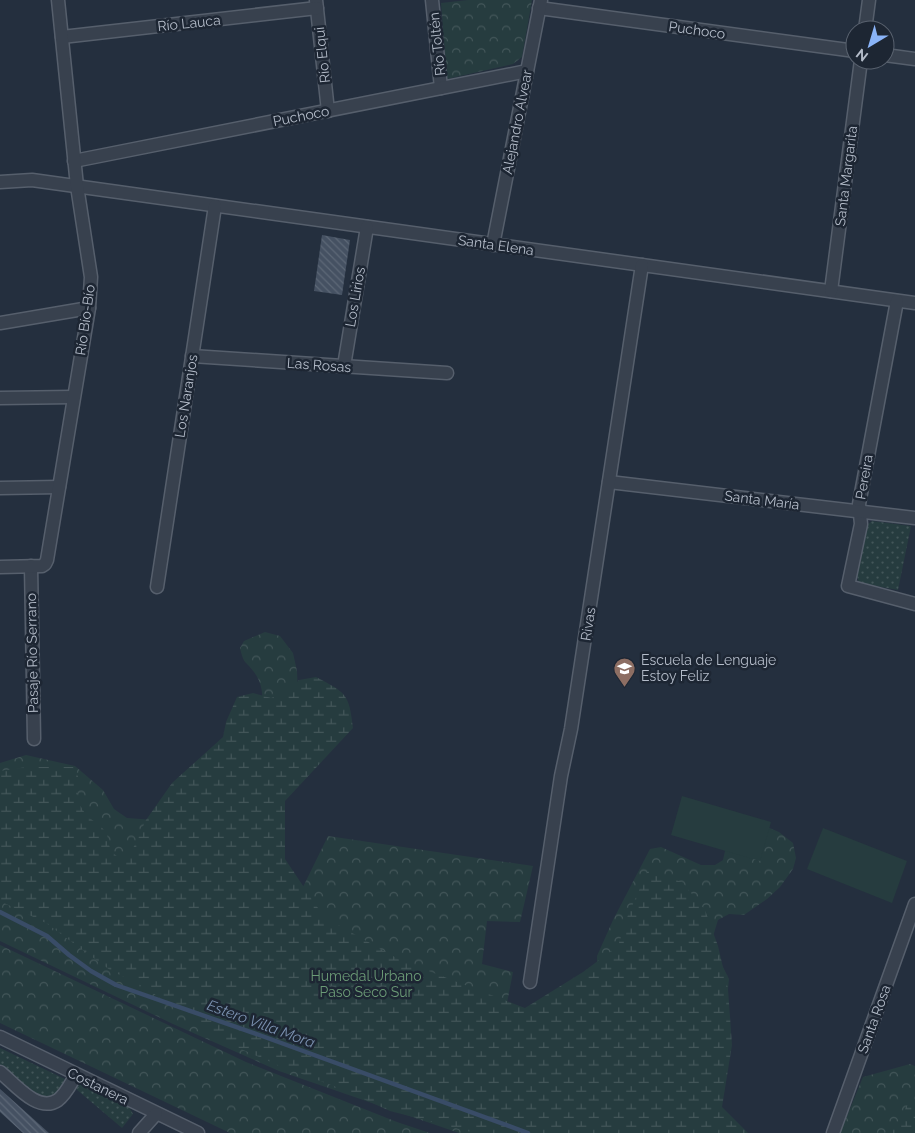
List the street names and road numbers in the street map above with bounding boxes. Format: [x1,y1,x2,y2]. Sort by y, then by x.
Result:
street label: Río Lauca [157,12,221,34]
street label: Río Toltén [426,12,448,76]
street label: Puchoco [668,18,726,42]
street label: Río Elqui [311,26,333,84]
street label: Alejandro Alvear [499,68,535,176]
street label: Puchoco [271,103,331,129]
street label: Santa Margarita [832,125,860,227]
street label: Santa Elena [457,232,535,258]
street label: Los Lirios [342,265,368,328]
street label: Río Bío-Bío [72,284,98,356]
street label: Los Naranjos [172,353,201,439]
street label: Las Rosas [286,355,352,375]
street label: Pereira [852,453,876,501]
street label: Santa María [724,487,800,513]
street label: Pasaje Río Serrano [23,593,41,713]
street label: Rivas [577,606,599,642]
street label: Santa Rosa [854,983,894,1055]
street label: Costanera [65,1064,131,1108]

